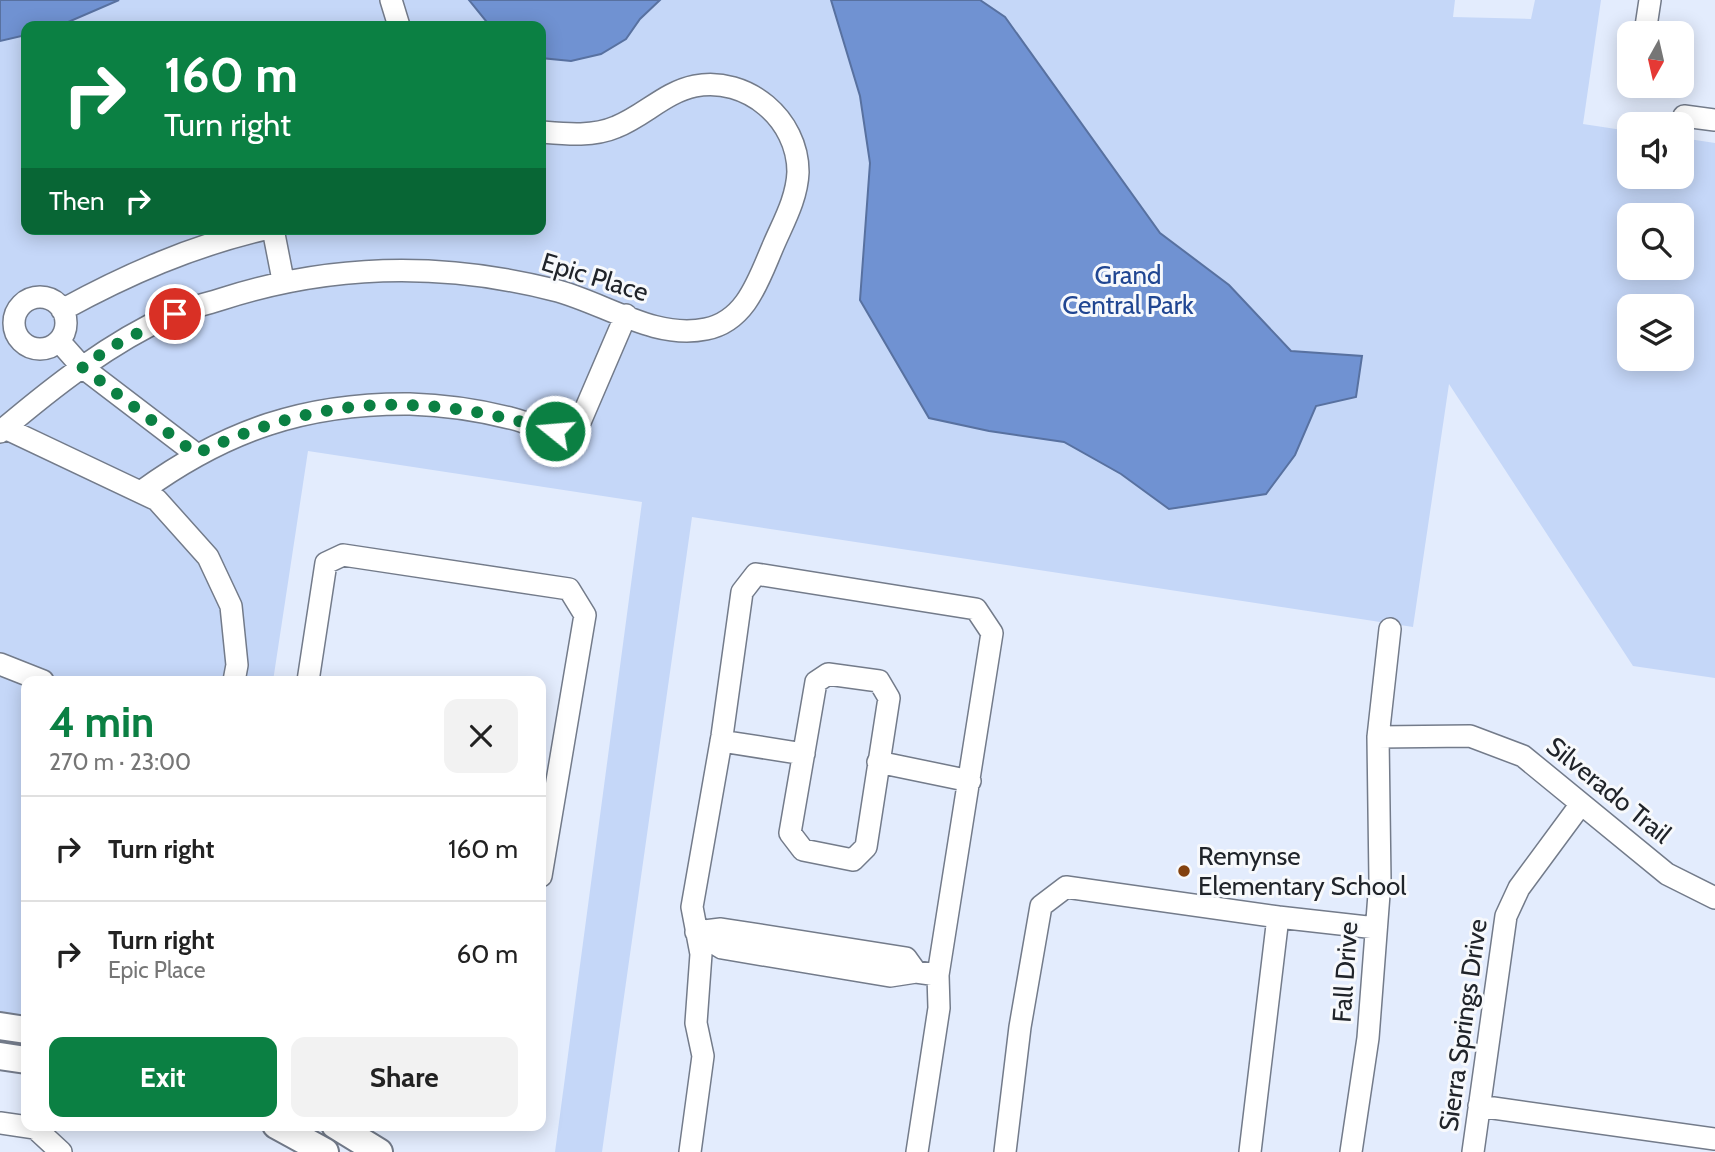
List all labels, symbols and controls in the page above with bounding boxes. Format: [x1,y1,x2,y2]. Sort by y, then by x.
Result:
north arrow [1617,21,1694,98]
map controls [1617,21,1694,371]
text: 160 m [164,45,298,104]
icon: right [49,49,140,140]
text: Turn right [164,105,291,144]
button: sound [1617,112,1694,189]
icon: right [119,182,157,220]
text: Then [49,185,105,217]
button: search [1617,203,1694,280]
street label: Epic Place [538,246,652,308]
park label: Grand Central Park [1062,259,1194,321]
pin [145,284,205,344]
button: layers [1617,294,1694,371]
icon: arrive [156,295,194,333]
position arrow [518,394,592,468]
text: 4 min [49,696,154,748]
button: close [444,699,518,773]
street label: Silverado Trail [1540,730,1678,850]
text: 270 m · 23:00 [49,748,191,776]
icon: right [49,830,87,868]
text: Turn right [108,833,214,865]
text: 160 m [448,833,518,865]
place label: Remynse Elementary School [1198,840,1406,902]
marker: Remynse Elementary School [1176,863,1192,879]
street label: Sierra Springs Drive [1432,917,1494,1133]
street label: Fall Drive [1326,920,1364,1024]
text: Turn right [108,924,214,956]
icon: right [49,935,87,973]
text: 60 m [456,938,518,970]
text: Epic Place [108,956,205,984]
button: Exit [49,1037,277,1117]
button: Share [291,1037,518,1117]

